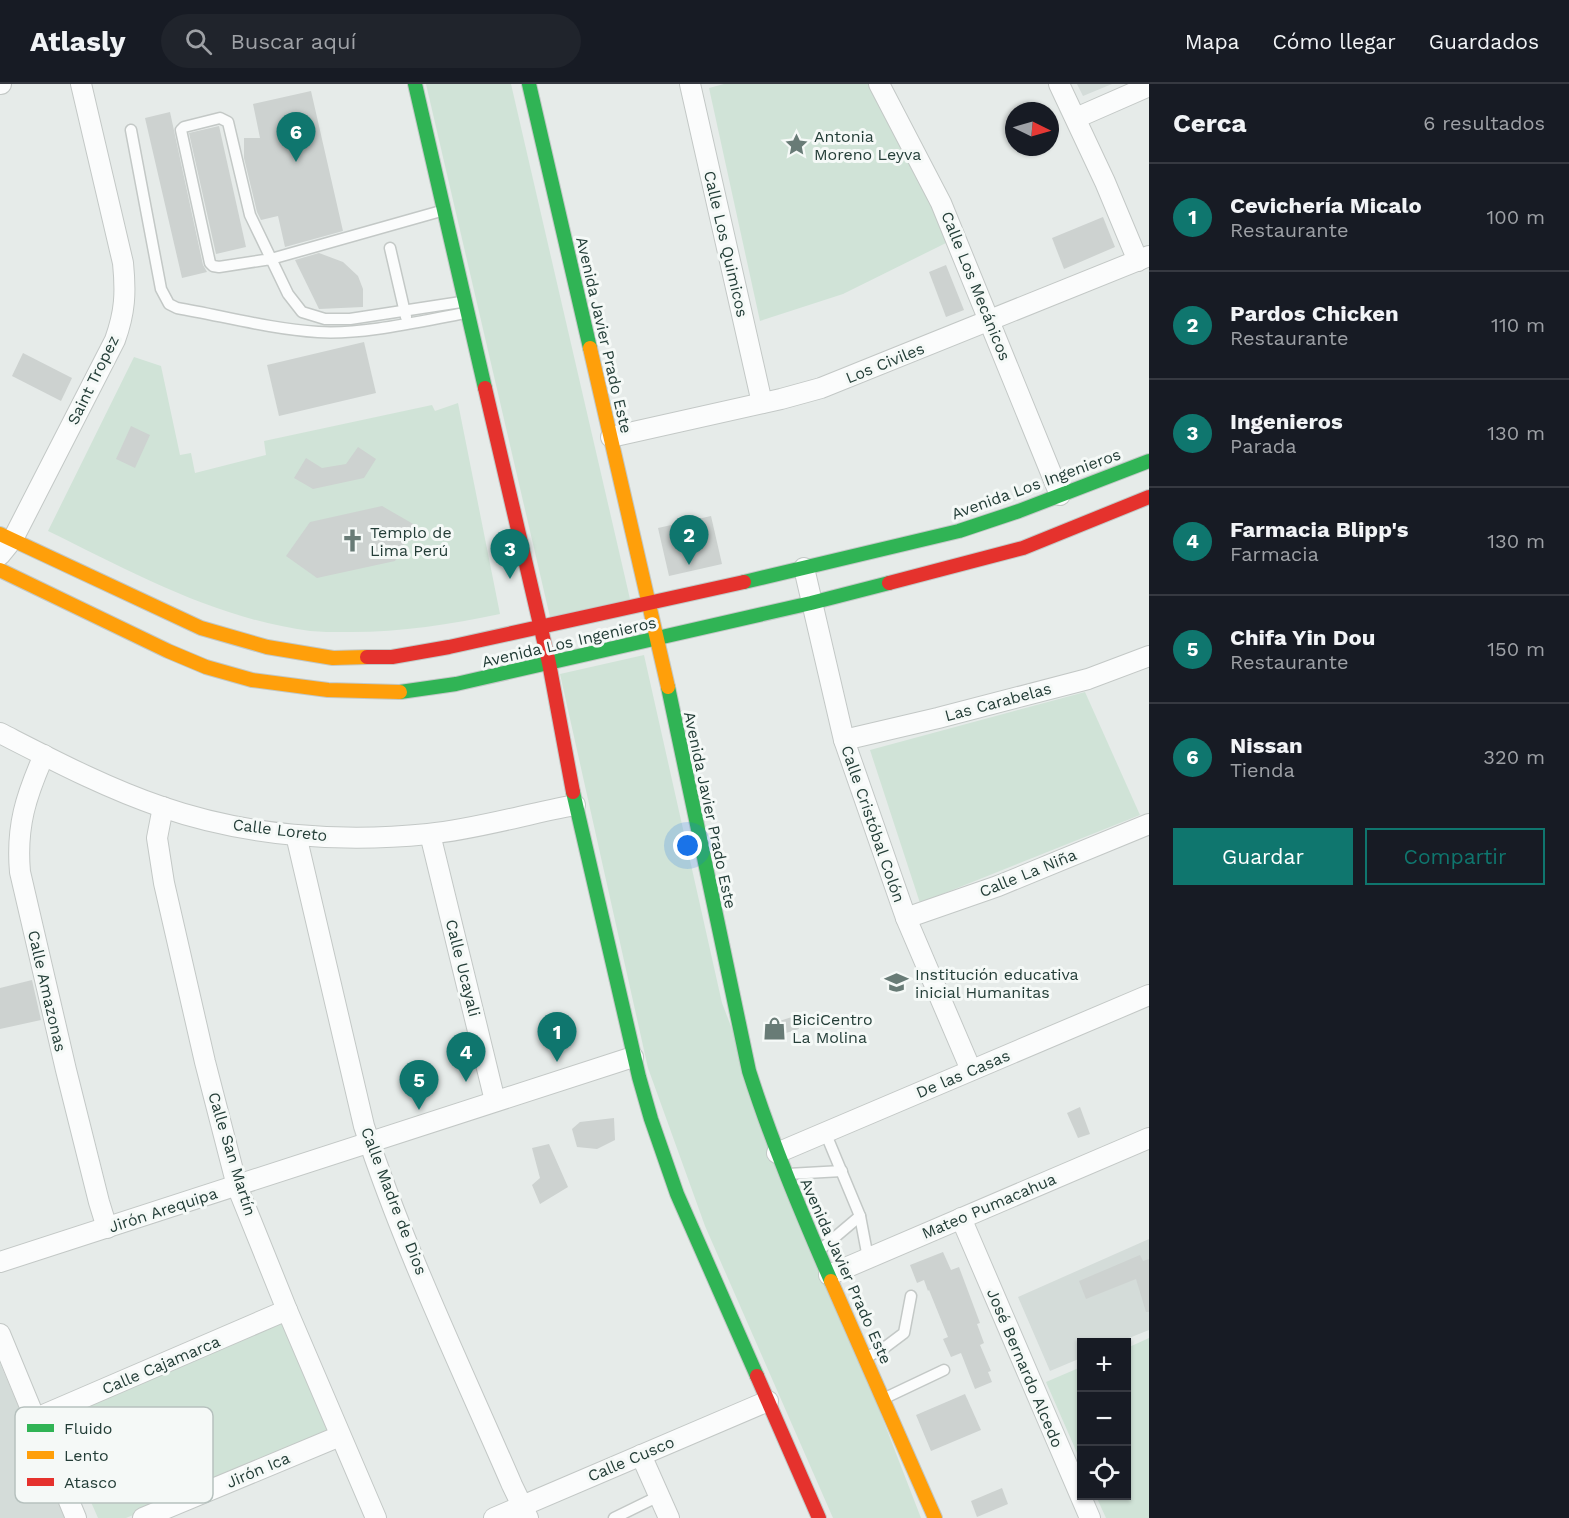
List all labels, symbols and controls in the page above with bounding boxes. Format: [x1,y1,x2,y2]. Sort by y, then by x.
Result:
search box [161,14,581,68]
text: Atlasly [30,25,125,58]
icon: search [182,25,215,58]
text: Buscar aquí [230,29,356,54]
text: Mapa [1185,29,1239,54]
text: Cómo llegar [1272,29,1396,54]
text: Guardados [1429,29,1539,54]
north arrow [1005,102,1059,156]
text: Cerca [1173,108,1247,138]
text: 6 resultados [1423,111,1545,135]
pin: 6 [276,112,316,162]
place label: Antonia Moreno Leyva [814,127,921,164]
place icon: Antonia Moreno Leyva [783,132,809,158]
street label: Calle Los Quimicos [700,169,752,319]
text: Cevichería Micalo [1230,193,1422,218]
text: 1 [1188,205,1197,229]
text: 100 m [1486,205,1545,229]
street label: Calle Los Mecánicos [937,209,1015,363]
text: Restaurante [1230,218,1348,242]
street label: Avenida Javier Prado Este [572,235,636,435]
text: Pardos Chicken [1230,301,1399,326]
text: 2 [1187,313,1198,337]
text: 110 m [1491,313,1545,337]
text: Restaurante [1230,326,1348,350]
street label: Saint Tropez [63,332,123,428]
street label: Los Civiles [843,339,927,387]
text: Ingenieros [1230,409,1343,434]
text: 3 [1187,421,1198,445]
text: 130 m [1487,421,1545,445]
text: Parada [1230,434,1297,458]
street label: Avenida Los Ingenieros [949,445,1123,523]
pin: 2 [670,516,708,565]
text: Farmacia Blipp's [1230,517,1409,542]
place label: Templo de Lima Perú [370,523,452,560]
church icon: Templo de Lima Perú [339,528,365,554]
text: 4 [1186,529,1199,553]
text: 130 m [1487,529,1545,553]
pin: 3 [490,530,530,579]
text: Farmacia [1230,542,1319,566]
street label: Avenida Los Ingenieros [480,613,658,671]
text: Chifa Yin Dou [1230,625,1375,650]
text: 5 [1187,637,1198,661]
text: 150 m [1487,637,1545,661]
text: Restaurante [1230,650,1348,674]
street label: Las Carabelas [943,679,1053,725]
street label: Avenida Javier Prado Este [680,710,740,910]
text: Nissan [1230,733,1303,758]
street label: Calle Cristóbal Colón [837,743,909,905]
text: 6 [1186,745,1199,769]
text: 320 m [1483,745,1545,769]
text: Tienda [1230,758,1295,782]
street label: Calle Loreto [232,815,328,845]
button: Guardar [1173,828,1353,885]
button: Compartir [1365,828,1545,885]
your location [673,831,702,860]
street label: Calle La Niña [977,845,1079,901]
street label: Calle Ucayali [442,917,484,1019]
street label: Calle Amazonas [24,928,70,1054]
place label: Institución educativa inicial Humanitas [915,965,1079,1002]
school or university icon: Institución educativa inicial Humanitas [884,970,910,996]
place label: BiciCentro La Molina [792,1010,873,1047]
pin: 1 [538,1012,576,1062]
shop icon: BiciCentro La Molina [761,1015,787,1041]
pin: 4 [446,1032,486,1082]
street label: De las Casas [913,1046,1013,1102]
pin: 5 [400,1060,438,1110]
street label: Calle San Martín [204,1090,260,1218]
street label: Calle Madre de Dios [357,1124,431,1278]
street label: Mateo Pumacahua [919,1169,1059,1243]
street label: Avenida Javier Prado Este [796,1175,896,1367]
street label: Jirón Arequipa [106,1183,220,1237]
street label: José Bernardo Alcedo [983,1286,1067,1450]
street label: Calle Cajamarca [99,1332,223,1398]
map controls [1077,1338,1131,1500]
button: + [1077,1338,1131,1392]
button: − [1077,1392,1131,1446]
legend [15,1407,213,1503]
text: Fluido [64,1419,112,1438]
street label: Calle Cusco [585,1432,677,1486]
text: Lento [64,1446,109,1465]
button: locate [1077,1446,1131,1500]
street label: Jirón Ica [223,1448,293,1492]
text: Atasco [64,1473,117,1492]

